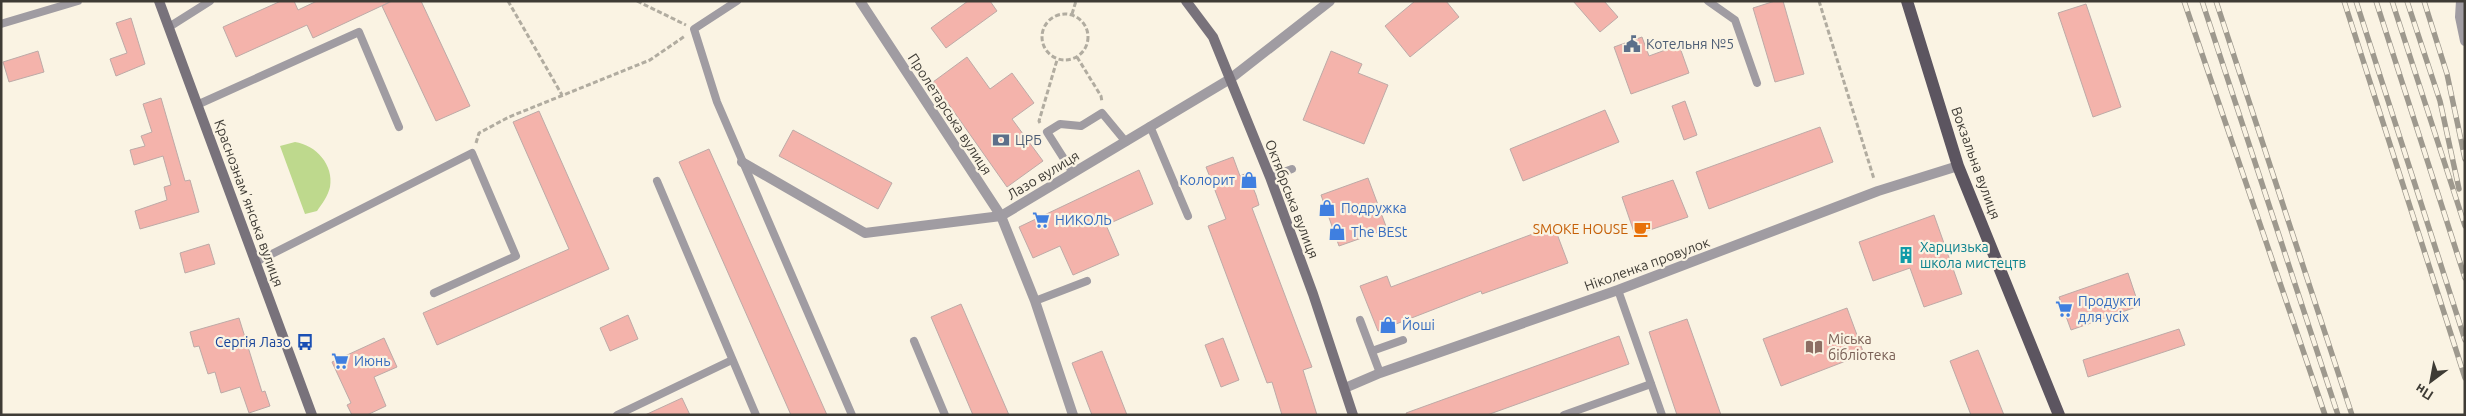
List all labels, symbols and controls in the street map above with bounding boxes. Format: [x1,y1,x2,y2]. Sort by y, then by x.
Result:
public building icon: Котельня №5 [1622,34,1642,54]
place label: Котельня №5 [1646,36,1734,52]
street label: Пролетарська вулиця [905,50,995,178]
street label: Вокзальна вулиця [1948,105,2004,221]
street label: Краснознамʼянська вулиця [211,117,287,289]
bank icon: ЦРБ [991,130,1011,150]
place label: ЦРБ [1015,132,1042,148]
street label: Октябрська вулиця [1262,137,1322,261]
street label: Лазо вулиця [1004,147,1082,203]
shop icon: Колорит [1239,170,1259,190]
place label: Колорит [1179,172,1235,188]
shop icon: Подружка [1317,198,1337,218]
place label: Подружка [1341,200,1407,216]
supermarket icon: НИКОЛЬ [1031,210,1051,230]
place label: НИКОЛЬ [1055,212,1112,228]
cafe icon: SMOKE HOUSE [1632,219,1652,239]
place label: SMOKE HOUSE [1533,221,1628,237]
shop icon: The BESt [1327,222,1347,242]
place label: The BESt [1351,224,1408,240]
street label: Ніколенка провулок [1582,234,1712,294]
place label: Харцизька школа мистецтв [1920,239,2026,271]
building icon: Харцизька школа мистецтв [1896,245,1916,265]
place label: Продукти для усіх [2078,293,2141,325]
supermarket icon: Продукти для усіх [2054,299,2074,319]
shop icon: Йоші [1378,315,1398,335]
place label: Йоші [1402,316,1435,333]
place label: Міська бібліотека [1828,331,1896,363]
bus stop icon: Сергія Лазо [295,332,315,352]
place label: Сергія Лазо [215,334,291,350]
library icon: Міська бібліотека [1804,337,1824,357]
supermarket icon: Июнь [330,351,350,371]
place label: Июнь [354,353,391,369]
north arrow [2406,356,2456,406]
text: Пн [2412,380,2436,404]

